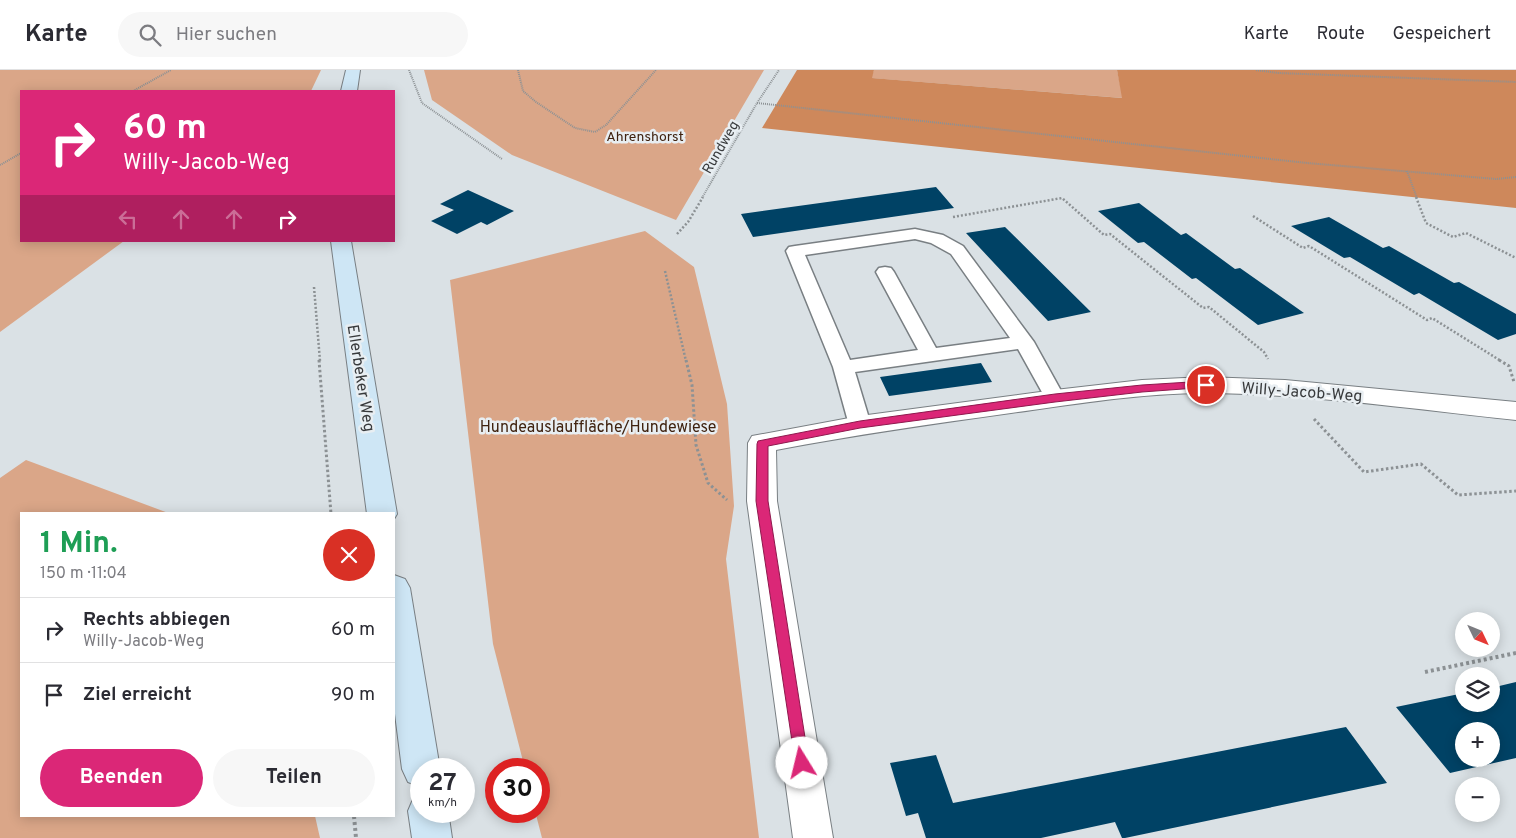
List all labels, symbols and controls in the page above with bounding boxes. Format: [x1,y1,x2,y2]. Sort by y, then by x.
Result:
search box [118,12,468,57]
text: Karte [25,20,88,50]
icon: search [136,21,164,49]
text: Hier suchen [176,23,277,47]
text: Karte [1244,23,1289,46]
text: Route [1317,23,1365,46]
text: Gespeichert [1393,23,1491,46]
text: 60 m [123,107,207,151]
icon: right [40,110,105,175]
street label: Rundweg [699,118,743,177]
park label: Ahrenshorst [606,129,684,146]
text: Willy-Jacob-Weg [123,150,290,177]
icon: left [114,205,142,233]
icon: ahead [167,205,195,233]
icon: ahead [220,205,248,233]
icon: right [273,205,301,233]
street label: Ellerbeker Weg [342,323,378,433]
pin [1185,364,1227,406]
icon: arrive [1192,371,1220,399]
street label: Willy-Jacob-Weg [1241,379,1363,407]
park label: Hundeauslauffläche/Hundewiese [480,418,716,438]
text: 1 Min. [40,526,118,563]
button: close [323,529,375,581]
text: 150 m · 11:04 [40,564,127,584]
text: Rechts abbiegen [83,608,231,632]
north arrow [1455,612,1500,658]
map controls [1455,612,1500,822]
icon: right [40,616,68,644]
text: 60 m [331,618,375,642]
text: Willy-Jacob-Weg [83,632,204,652]
button: layers [1455,667,1500,712]
icon: arrive [40,681,68,709]
text: Ziel erreicht [83,683,192,707]
text: 90 m [331,683,375,707]
button: + [1455,722,1500,767]
position arrow [775,736,827,788]
button: Beenden [40,749,203,807]
button: Teilen [213,749,375,807]
speed limit sign: 30 [485,758,550,823]
text: 27 [428,768,457,800]
button: − [1455,777,1500,822]
text: km/h [428,795,457,811]

